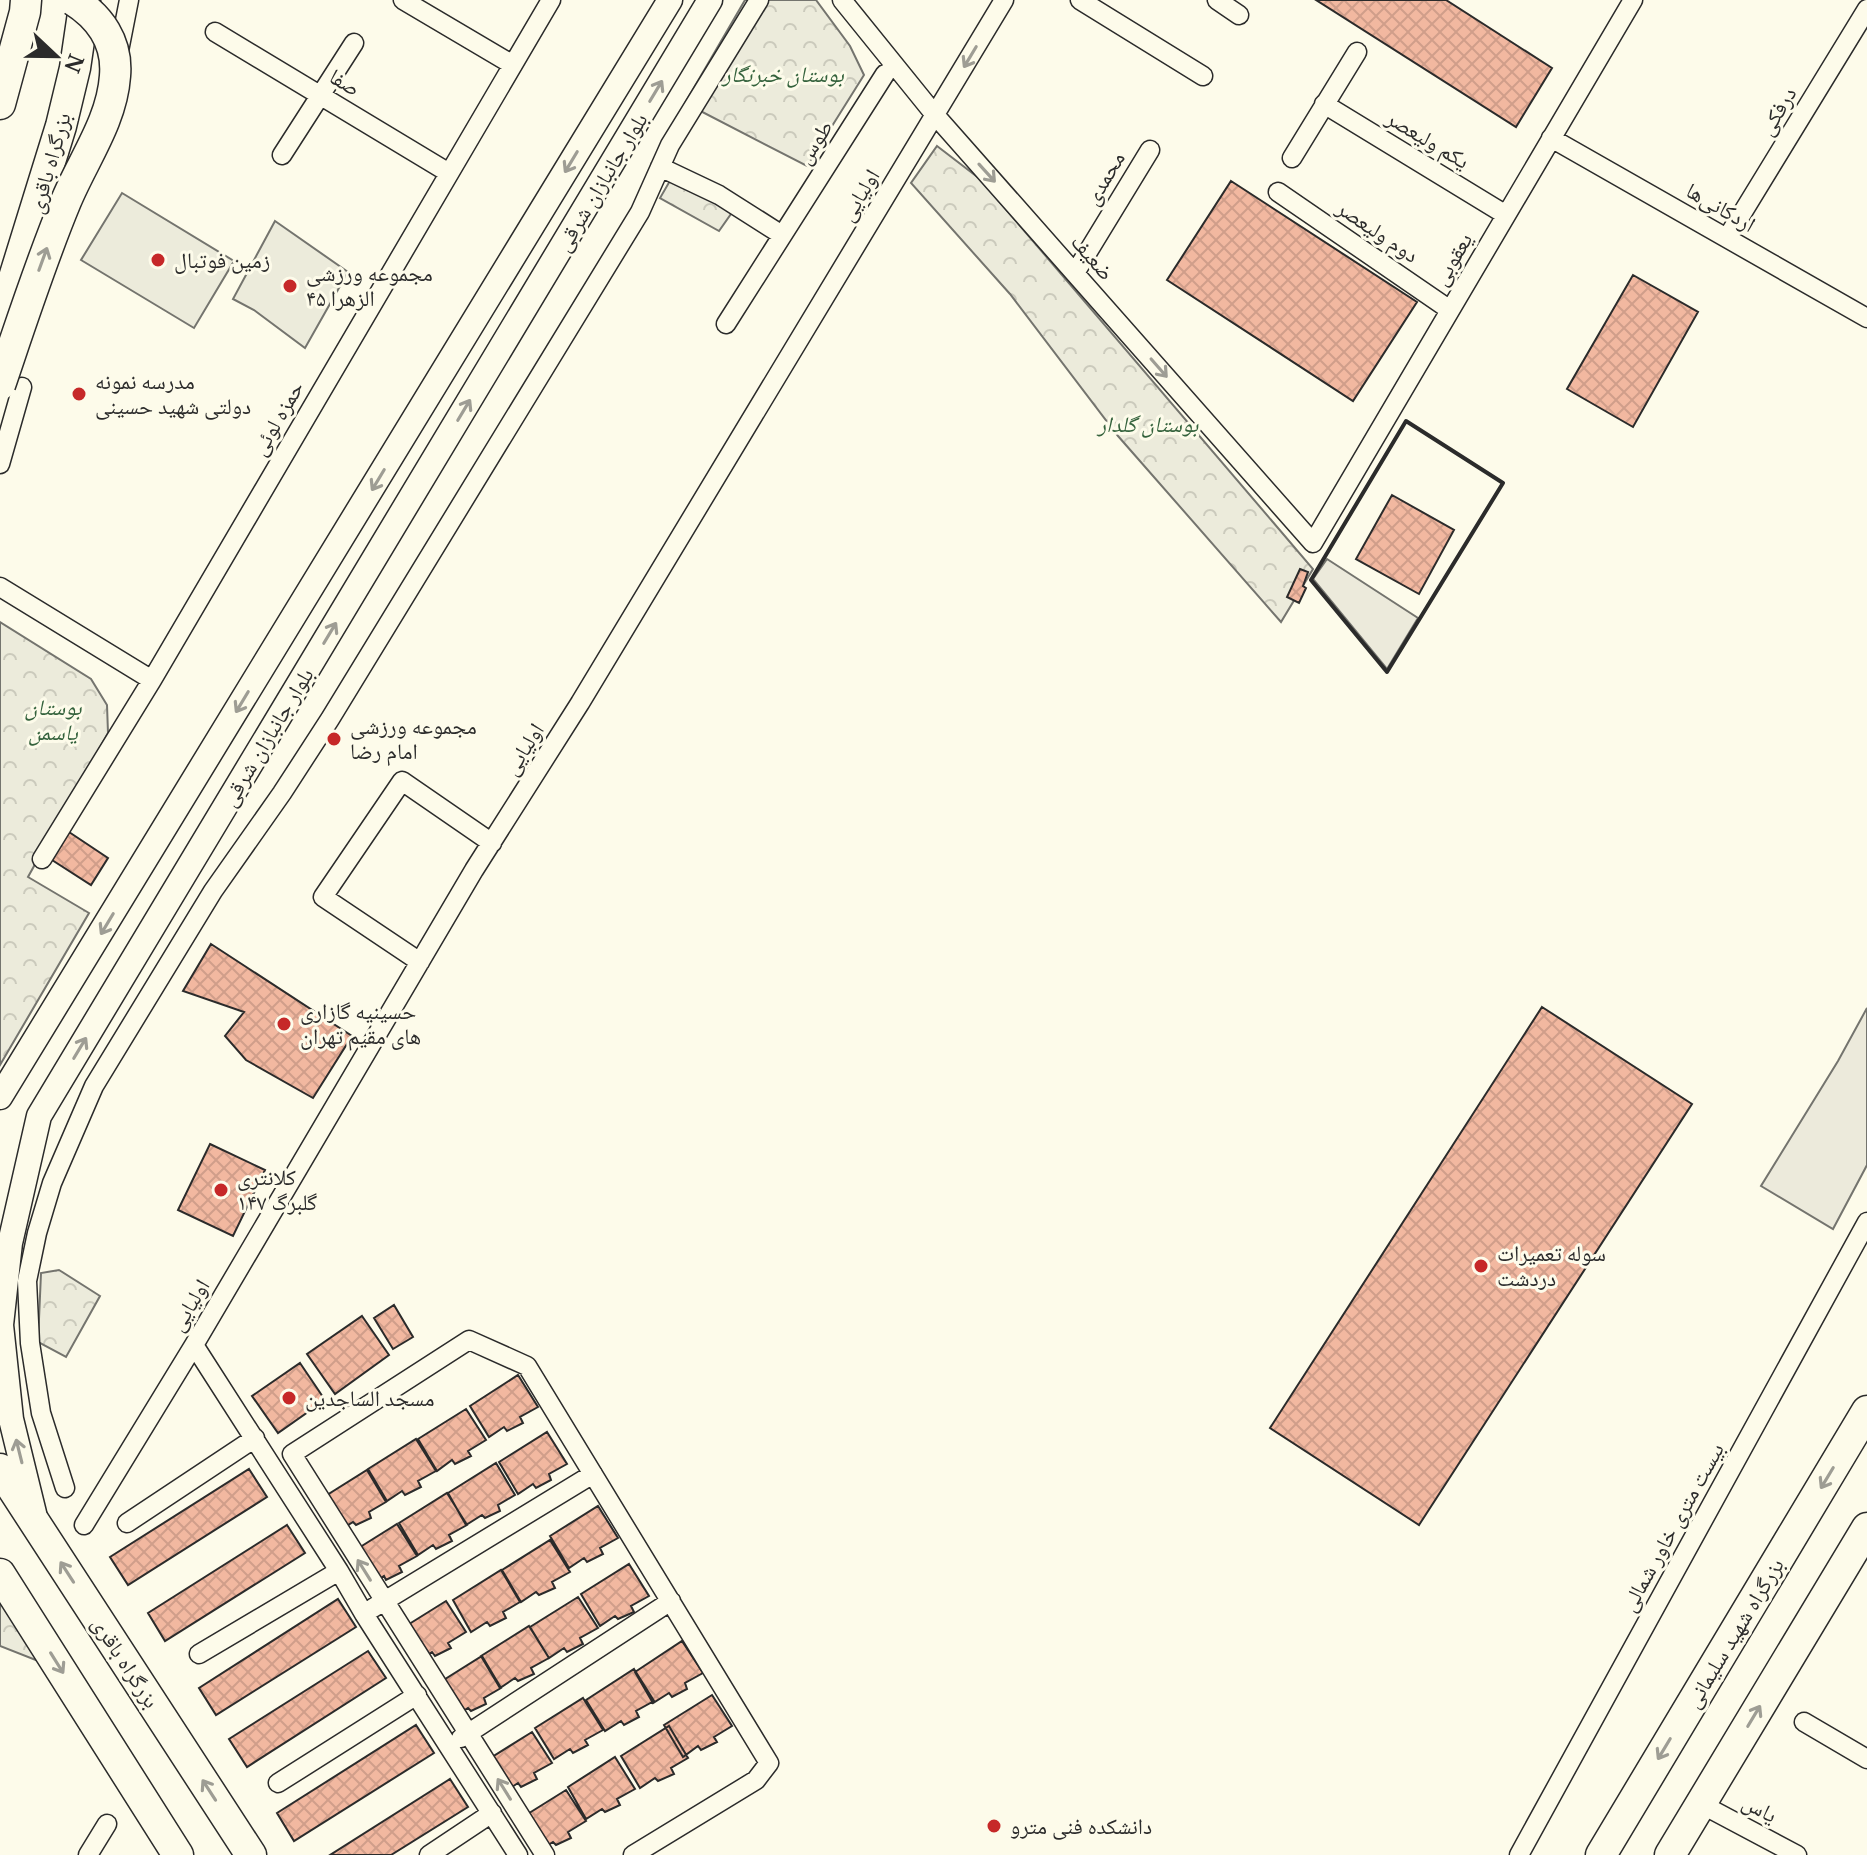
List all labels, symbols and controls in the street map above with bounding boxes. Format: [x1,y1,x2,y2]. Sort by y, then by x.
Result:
north arrow [16,16,96,96]
one-way arrow [962,45,978,68]
text: N [51,47,93,78]
park label: بوستان خبرنگار [720,58,845,96]
street label: صفا [320,60,367,109]
one-way arrow [648,80,664,103]
street label: درفکی [1750,80,1809,145]
street label: یکم ولیعصر [1376,101,1476,182]
street label: بلوار جانبازان شرقی [547,106,660,261]
street label: بزرگراه باقری [19,109,84,219]
street label: طوس [788,114,845,174]
street label: محمدی [1075,145,1138,214]
one-way arrow [563,150,579,173]
street label: اولیایی [831,163,892,230]
one-way arrow [978,163,996,183]
street label: اردکانی‌ها [1677,174,1762,245]
street label: دوم ولیعصر [1326,191,1426,275]
street label: یعقوبی [1424,226,1485,295]
street label: ضعیف [1059,227,1122,291]
place label: زمین فوتبال [174,244,270,282]
one-way arrow [37,246,52,271]
marker: زمین فوتبال [149,251,167,269]
place label: مجموعه ورزشی الزهرا ۴۵ [306,257,433,320]
marker: مجموعه ورزشی الزهرا ۴۵ [281,277,299,295]
one-way arrow [1150,358,1168,378]
place label: مدرسه نمونه دولتی شهید حسینی [95,365,251,428]
street label: حمزه لوئی [243,375,317,464]
marker: مدرسه نمونه دولتی شهید حسینی [70,385,88,403]
one-way arrow [456,399,472,422]
park label: بوستان گلدار [1096,408,1199,446]
one-way arrow [369,468,385,491]
one-way arrow [322,622,338,645]
street label: بلوار جانبازان شرقی [213,661,326,816]
one-way arrow [234,690,250,713]
park label: بوستان یاسمن [24,691,83,754]
place label: مجموعه ورزشی امام رضا [350,710,477,773]
street label: اولیایی [495,717,557,785]
marker: مجموعه ورزشی امام رضا [325,730,343,748]
one-way arrow [99,912,115,935]
place label: حسینیه گازاری های مقیم تهران [300,995,421,1058]
marker: حسینیه گازاری های مقیم تهران [275,1015,293,1033]
one-way arrow [72,1037,88,1060]
place label: کلانتری ۱۴۷ گلبرگ [237,1161,317,1224]
marker: کلانتری ۱۴۷ گلبرگ [212,1181,230,1199]
place label: سوله تعمیرات دردشت [1497,1237,1606,1300]
marker: سوله تعمیرات دردشت [1472,1257,1490,1275]
street label: اولیایی [161,1273,222,1340]
place label: مسجد الساجدین [305,1382,434,1420]
marker: مسجد الساجدین [280,1389,298,1407]
street label: بیست متری خاور شمالی [1612,1437,1737,1620]
one-way arrow [11,1438,26,1464]
one-way arrow [1819,1466,1835,1489]
street label: بزرگراه شهید سلیمانی [1676,1552,1797,1717]
one-way arrow [355,1559,371,1582]
one-way arrow [58,1561,74,1584]
street label: بزرگراه باقری [79,1610,168,1718]
one-way arrow [50,1651,66,1674]
one-way arrow [1746,1705,1762,1728]
one-way arrow [1656,1737,1672,1760]
one-way arrow [495,1778,511,1801]
one-way arrow [200,1779,217,1801]
street label: یاس [1734,1786,1783,1836]
place label: دانشکده فنی مترو [1010,1810,1152,1848]
marker: دانشکده فنی مترو [985,1817,1003,1835]

